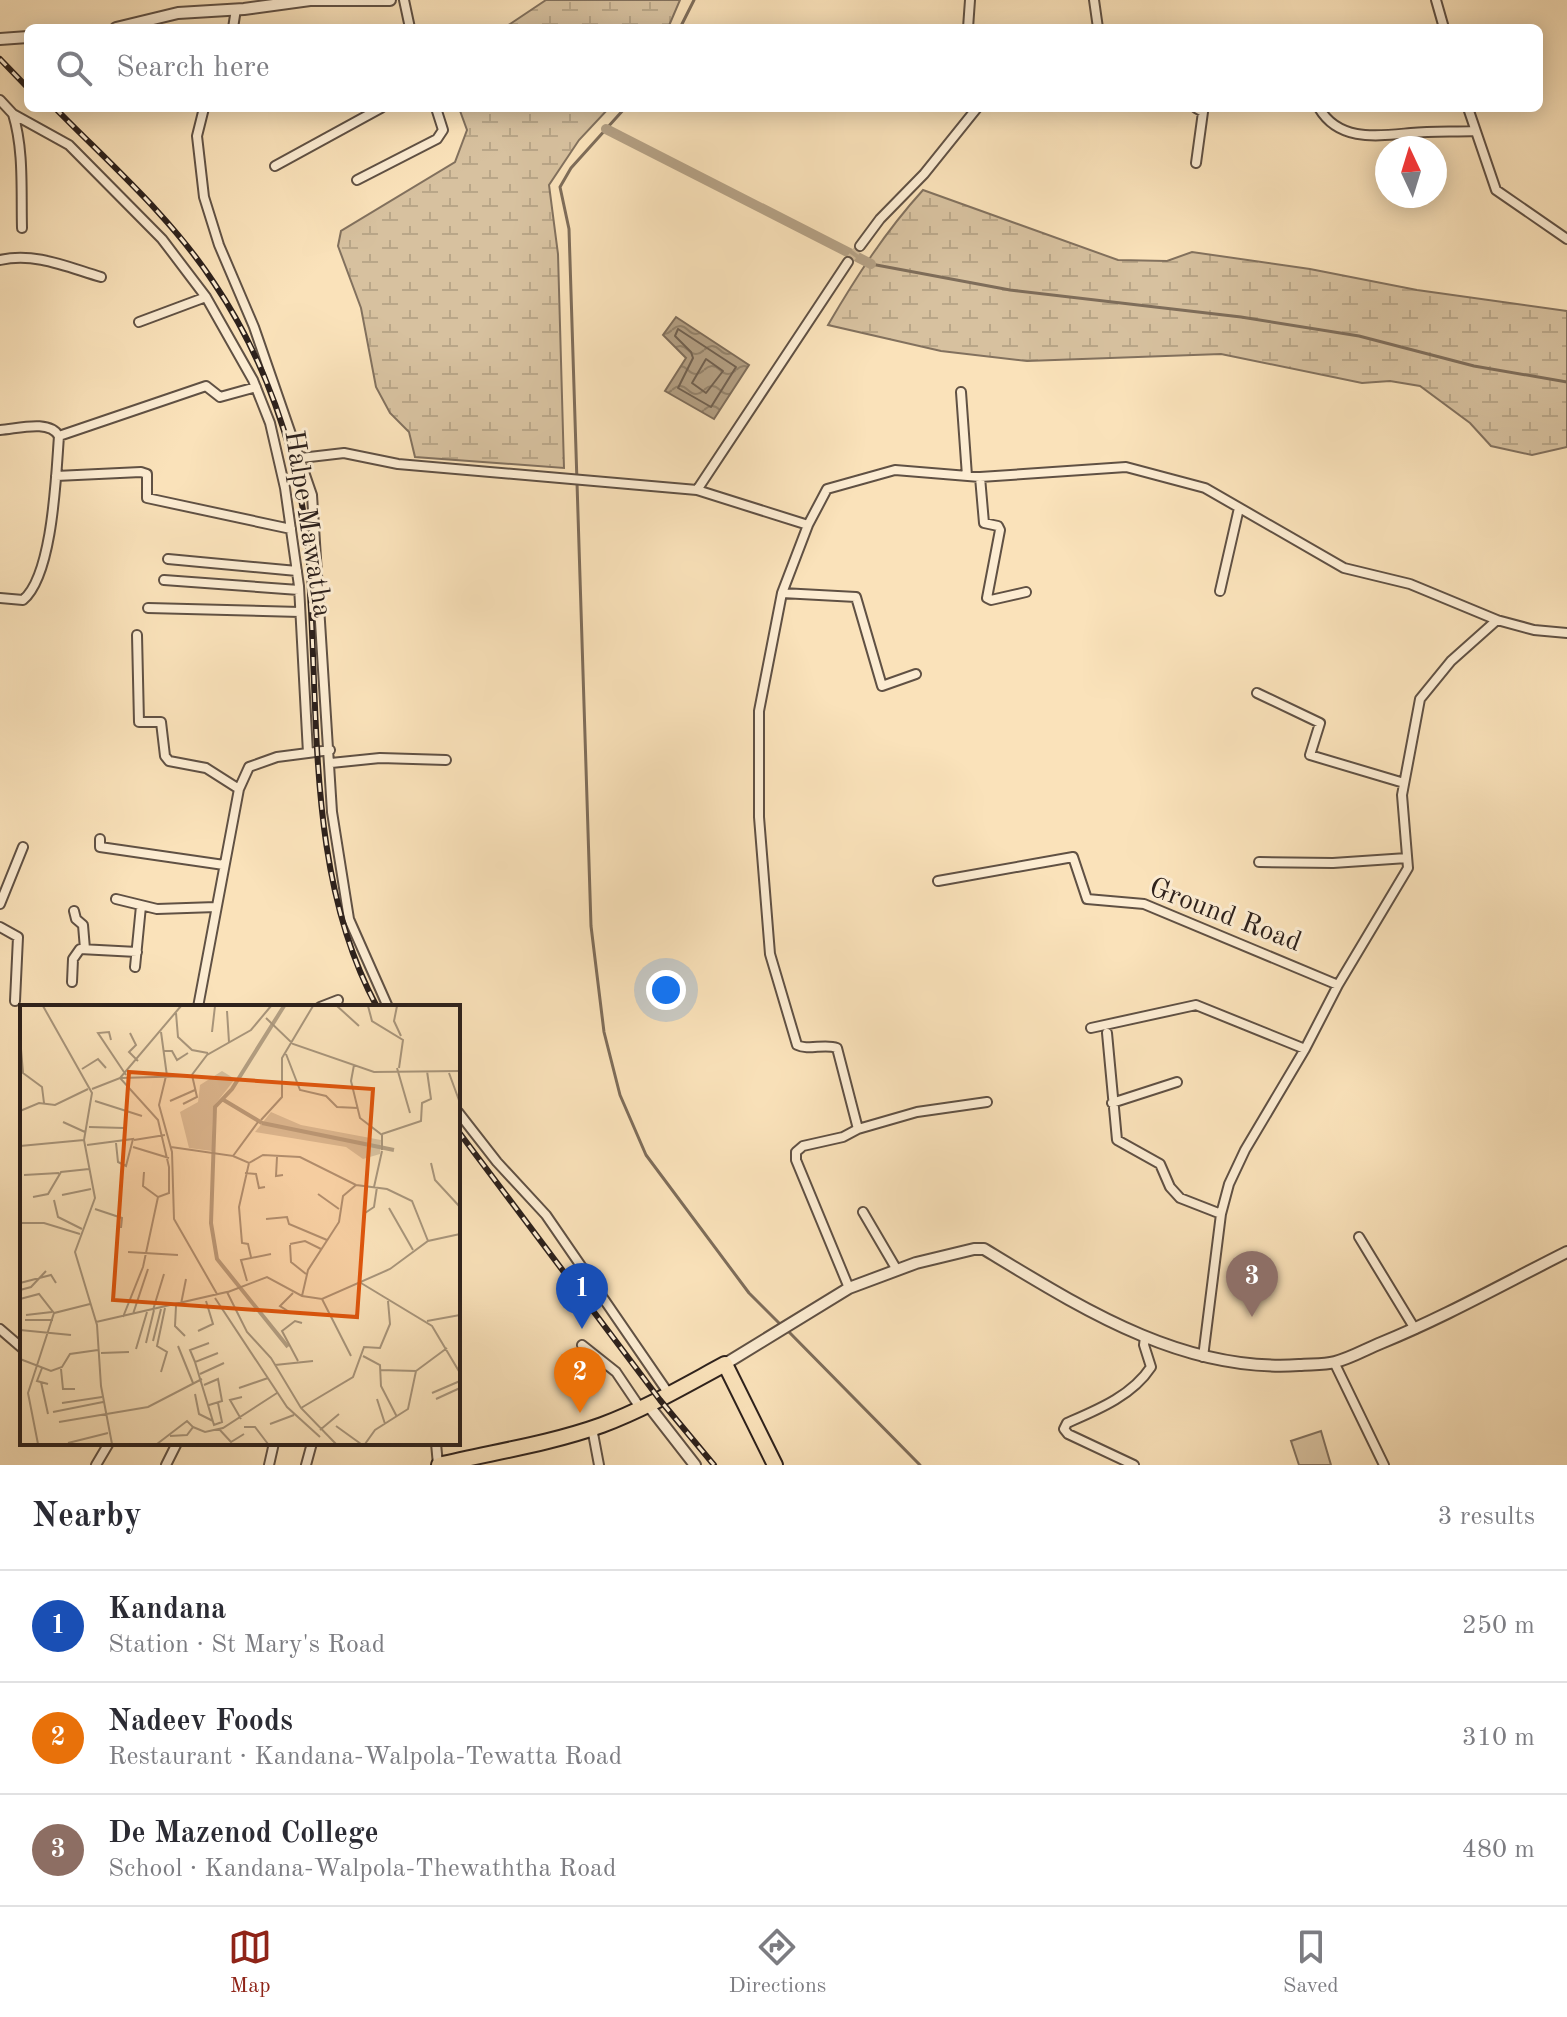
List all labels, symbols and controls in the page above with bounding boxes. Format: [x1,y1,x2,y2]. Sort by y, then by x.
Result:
search box [24,24,1543,112]
icon: search [52,46,96,90]
text: Search here [116,53,270,83]
north arrow [1375,136,1447,208]
street label: Halpe Mawatha [278,429,336,620]
street label: Ground Road [1145,874,1305,958]
your location [646,970,686,1010]
inset map [20,1005,460,1445]
pin: 3 [1226,1251,1278,1317]
pin: 1 [556,1263,608,1329]
pin: 2 [554,1347,606,1413]
text: Nearby [32,1500,142,1534]
text: 3 results [1437,1504,1535,1530]
text: Kandana [108,1595,226,1625]
text: 1 [50,1613,66,1639]
text: 250 m [1462,1613,1535,1639]
text: Station · St Mary's Road [108,1632,385,1658]
text: Nadeev Foods [108,1707,293,1737]
text: 2 [50,1725,66,1751]
text: 310 m [1462,1725,1535,1751]
text: Restaurant · Kandana-Walpola-Tewatta Road [108,1744,622,1770]
text: De Mazenod College [108,1819,379,1849]
text: 3 [50,1837,66,1863]
text: 480 m [1462,1837,1535,1863]
text: School · Kandana-Walpola-Thewaththa Road [108,1856,617,1882]
tab: Map [228,1925,272,2000]
tab: Directions [729,1925,826,2000]
tab: Saved [1283,1925,1339,2000]

